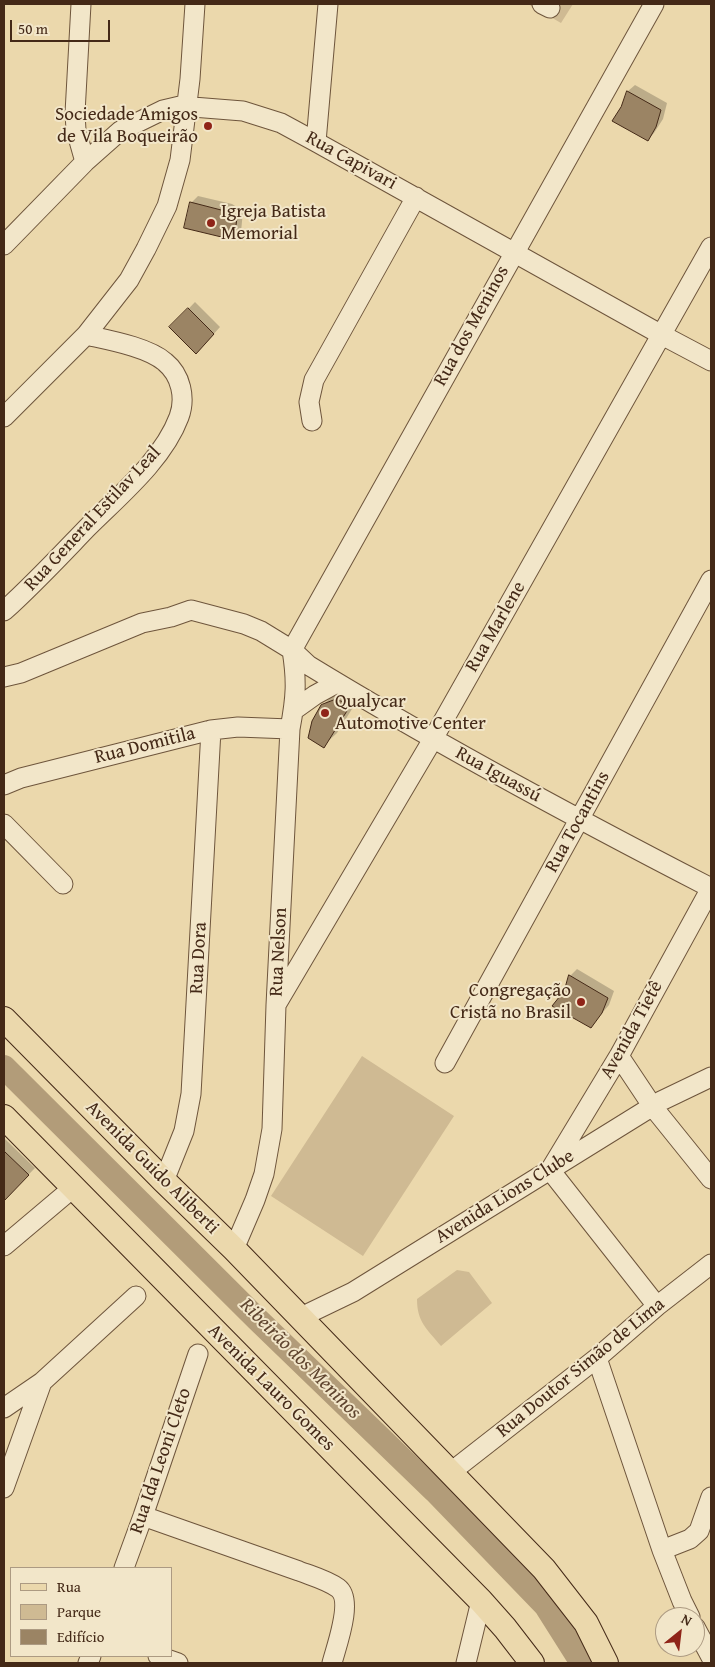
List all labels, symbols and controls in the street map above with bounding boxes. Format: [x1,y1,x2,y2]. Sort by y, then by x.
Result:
scale bar [12,10,112,42]
text: 50 m [18,18,48,39]
place label: Sociedade Amigos de Vila Boqueirão [55,104,198,148]
marker: Sociedade Amigos de Vila Boqueirão [202,120,214,132]
street label: Rua Capivari [302,127,400,195]
place label: Igreja Batista Memorial [221,201,326,245]
marker: Igreja Batista Memorial [205,217,217,229]
street label: Rua dos Meninos [429,262,515,390]
street label: Rua General Estilav Leal [20,442,166,596]
street label: Rua Marlene [461,578,531,676]
place label: Qualycar Automotive Center [335,691,486,735]
marker: Qualycar Automotive Center [319,707,331,719]
street label: Rua Domitila [92,723,198,769]
street label: Rua Iguassú [451,742,545,808]
street label: Rua Tocantins [541,767,615,877]
street label: Rua Nelson [265,907,293,997]
street label: Rua Dora [186,921,212,995]
street label: Avenida Tietê [596,977,668,1083]
place label: Congregação Cristã no Brasil [450,980,571,1024]
marker: Congregação Cristã no Brasil [575,996,587,1008]
street label: Avenida Guido Aliberti [80,1096,224,1240]
street label: Avenida Lions Clube [431,1145,579,1249]
water label: Ribeirão dos Meninos [234,1293,366,1425]
street label: Rua Doutor Simão de Lima [492,1293,670,1443]
street label: Avenida Lauro Gomes [203,1320,339,1456]
street label: Rua Ida Leoni Cleto [125,1385,197,1537]
legend [10,1567,172,1657]
text: Rua [57,1576,81,1597]
text: Parque [57,1601,101,1622]
north arrow [655,1607,705,1657]
text: N [678,1609,696,1631]
text: Edifício [57,1626,104,1647]

